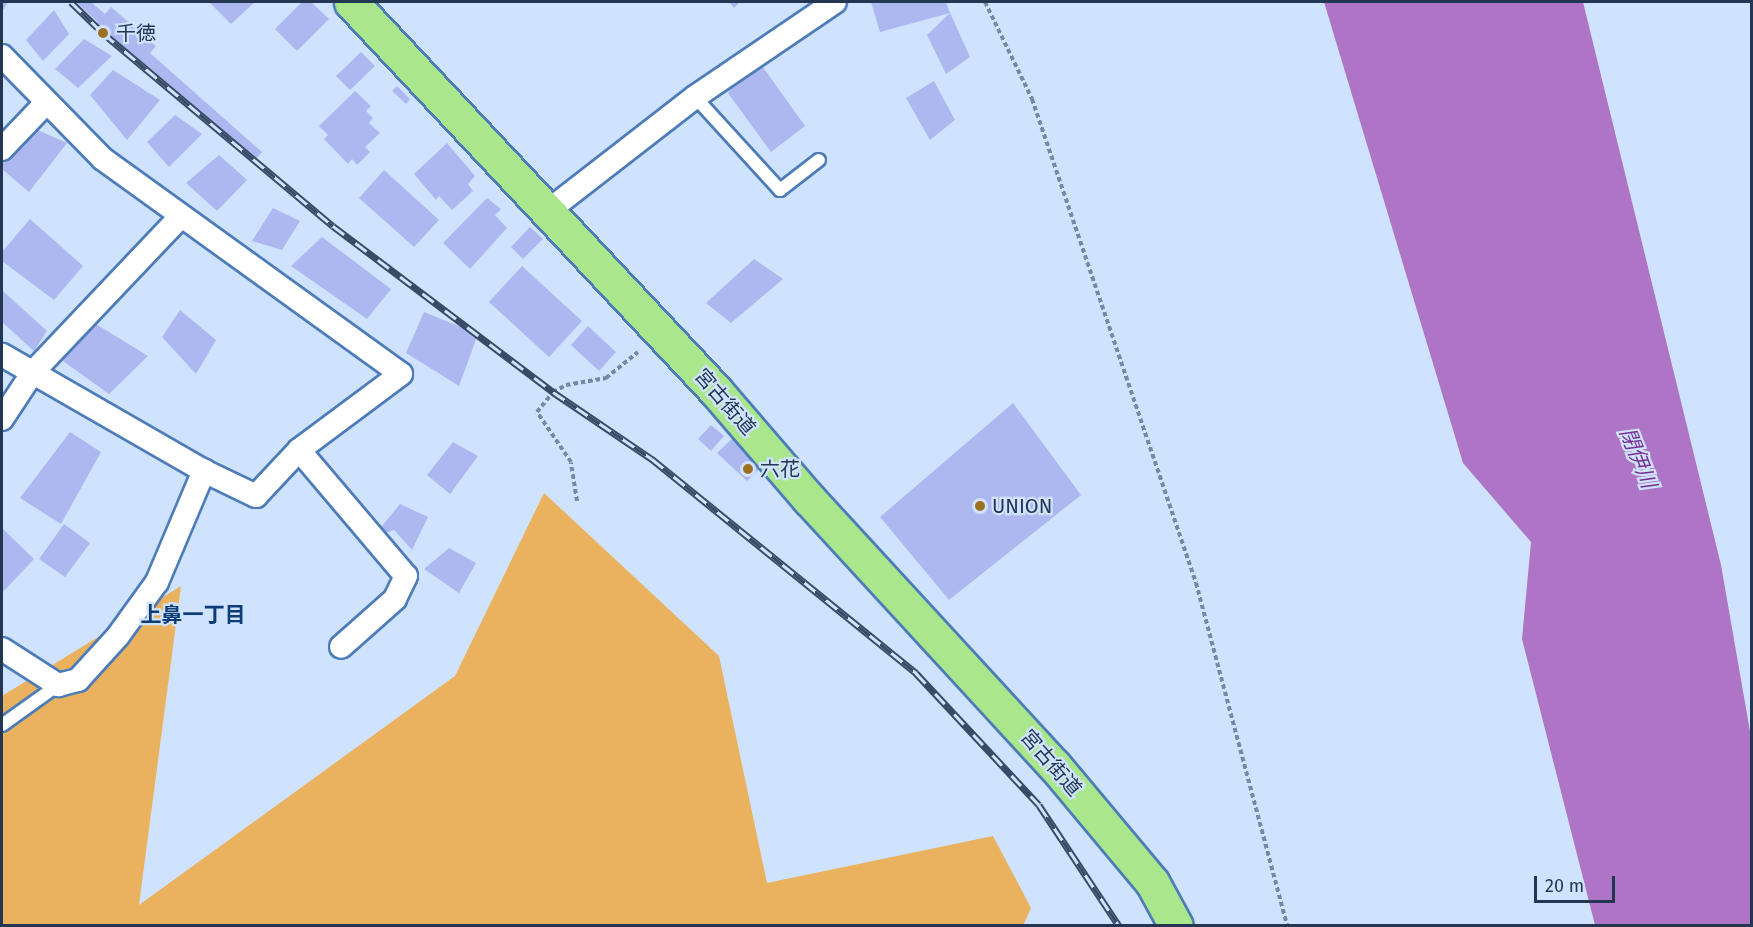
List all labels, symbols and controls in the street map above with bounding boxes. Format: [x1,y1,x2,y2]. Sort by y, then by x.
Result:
place label: 千徳 [116,21,156,45]
marker: 千徳 [94,24,112,42]
street label: 宮古街道 [690,364,760,440]
water label: 閉伊川 [1615,424,1661,492]
place label: 六花 [760,457,800,481]
marker: 六花 [741,462,755,476]
place label: UNION [992,494,1052,518]
marker: UNION [973,499,987,513]
district label: 上鼻一丁目 [141,602,245,628]
street label: 宮古街道 [1016,725,1086,801]
scale bar [1537,864,1618,902]
text: 20 m [1545,875,1584,897]

